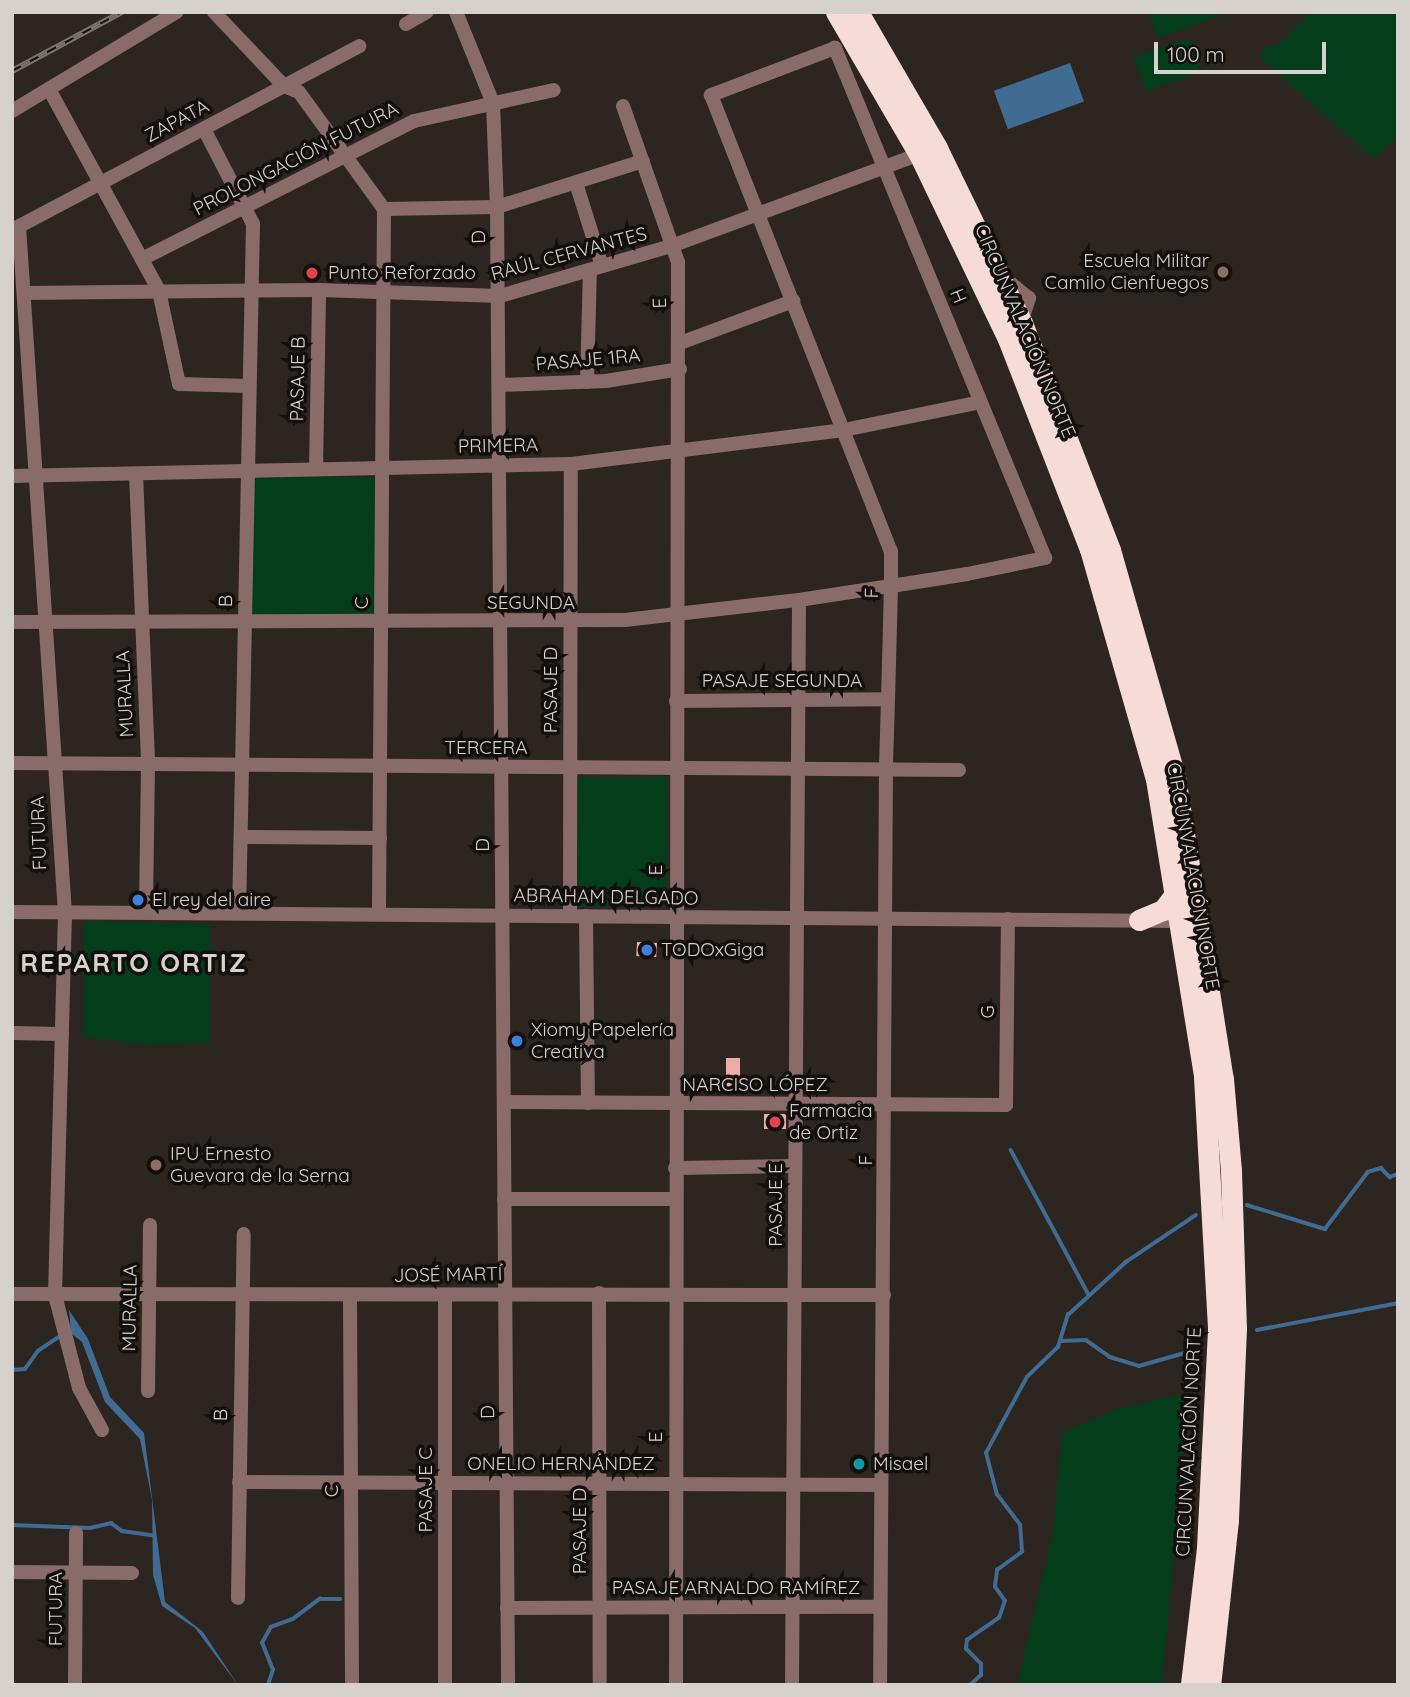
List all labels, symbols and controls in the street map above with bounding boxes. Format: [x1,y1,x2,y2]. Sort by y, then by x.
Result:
scale bar [1158,28,1330,72]
text: 100 m [1167,41,1225,67]
street label: ZAPATA [141,95,213,147]
street label: PROLONGACIÓN FUTURA [190,97,402,221]
street label: CIRCUNVALACIÓN NORTE [970,221,1080,441]
street label: RAÚL CERVANTES [489,222,649,286]
street label: D [467,230,491,244]
place label: Escuela Militar Camilo Cienfuegos [1044,250,1209,294]
place label: Punto Reforzado [328,262,476,284]
marker: Punto Reforzado [302,263,322,283]
marker: Escuela Militar Camilo Cienfuegos [1215,264,1231,280]
street label: H [945,285,971,307]
street label: E [648,297,672,309]
street label: PASAJE B [286,336,310,422]
street label: PASAJE 1RA [535,344,641,376]
street label: PRIMERA [458,434,538,458]
street label: F [861,587,883,599]
street label: SEGUNDA [487,592,575,614]
street label: B [214,595,238,607]
street label: C [351,597,373,609]
street label: PASAJE D [540,647,562,733]
street label: MURALLA [111,650,139,738]
street label: PASAJE SEGUNDA [702,670,862,692]
street label: TERCERA [444,737,528,759]
street label: CIRCUNVALACIÓN NORTE [1162,761,1224,991]
street label: FUTURA [26,795,52,871]
street label: D [472,838,494,852]
street label: E [645,865,667,875]
street label: ABRAHAM DELGADO [513,884,699,910]
place label: El rey del aire [152,889,271,911]
marker: El rey del aire [130,892,146,908]
place label: TODOxGiga [661,939,764,961]
marker: TODOxGiga [639,942,655,958]
district label: REPARTO ORTIZ [22,947,246,979]
street label: G [977,1005,999,1019]
place label: Xiomy Papelería Creativa [531,1019,674,1063]
marker: Xiomy Papelería Creativa [509,1033,525,1049]
street label: NARCISO LÓPEZ [682,1074,828,1096]
place label: Farmacia de Ortiz [789,1100,872,1144]
marker: Farmacia de Ortiz [767,1114,783,1130]
place label: IPU Ernesto Guevara de la Serna [170,1143,350,1187]
street label: F [855,1155,877,1165]
marker: IPU Ernesto Guevara de la Serna [148,1157,164,1173]
street label: PASAJE E [765,1163,787,1247]
street label: JOSÉ MARTÍ [393,1263,503,1287]
street label: MURALLA [118,1264,142,1352]
street label: CIRCUNVALACIÓN NORTE [1172,1327,1206,1557]
street label: D [476,1405,500,1419]
street label: B [209,1409,233,1421]
street label: E [645,1432,667,1442]
street label: PASAJE C [415,1447,437,1533]
street label: ONELIO HERNÁNDEZ [467,1453,655,1475]
place label: Misael [873,1453,928,1475]
marker: Misael [851,1456,867,1472]
street label: C [321,1485,343,1497]
street label: PASAJE D [569,1488,591,1574]
street label: FUTURA [45,1572,67,1646]
street label: PASAJE ARNALDO RAMÍREZ [612,1577,860,1599]

